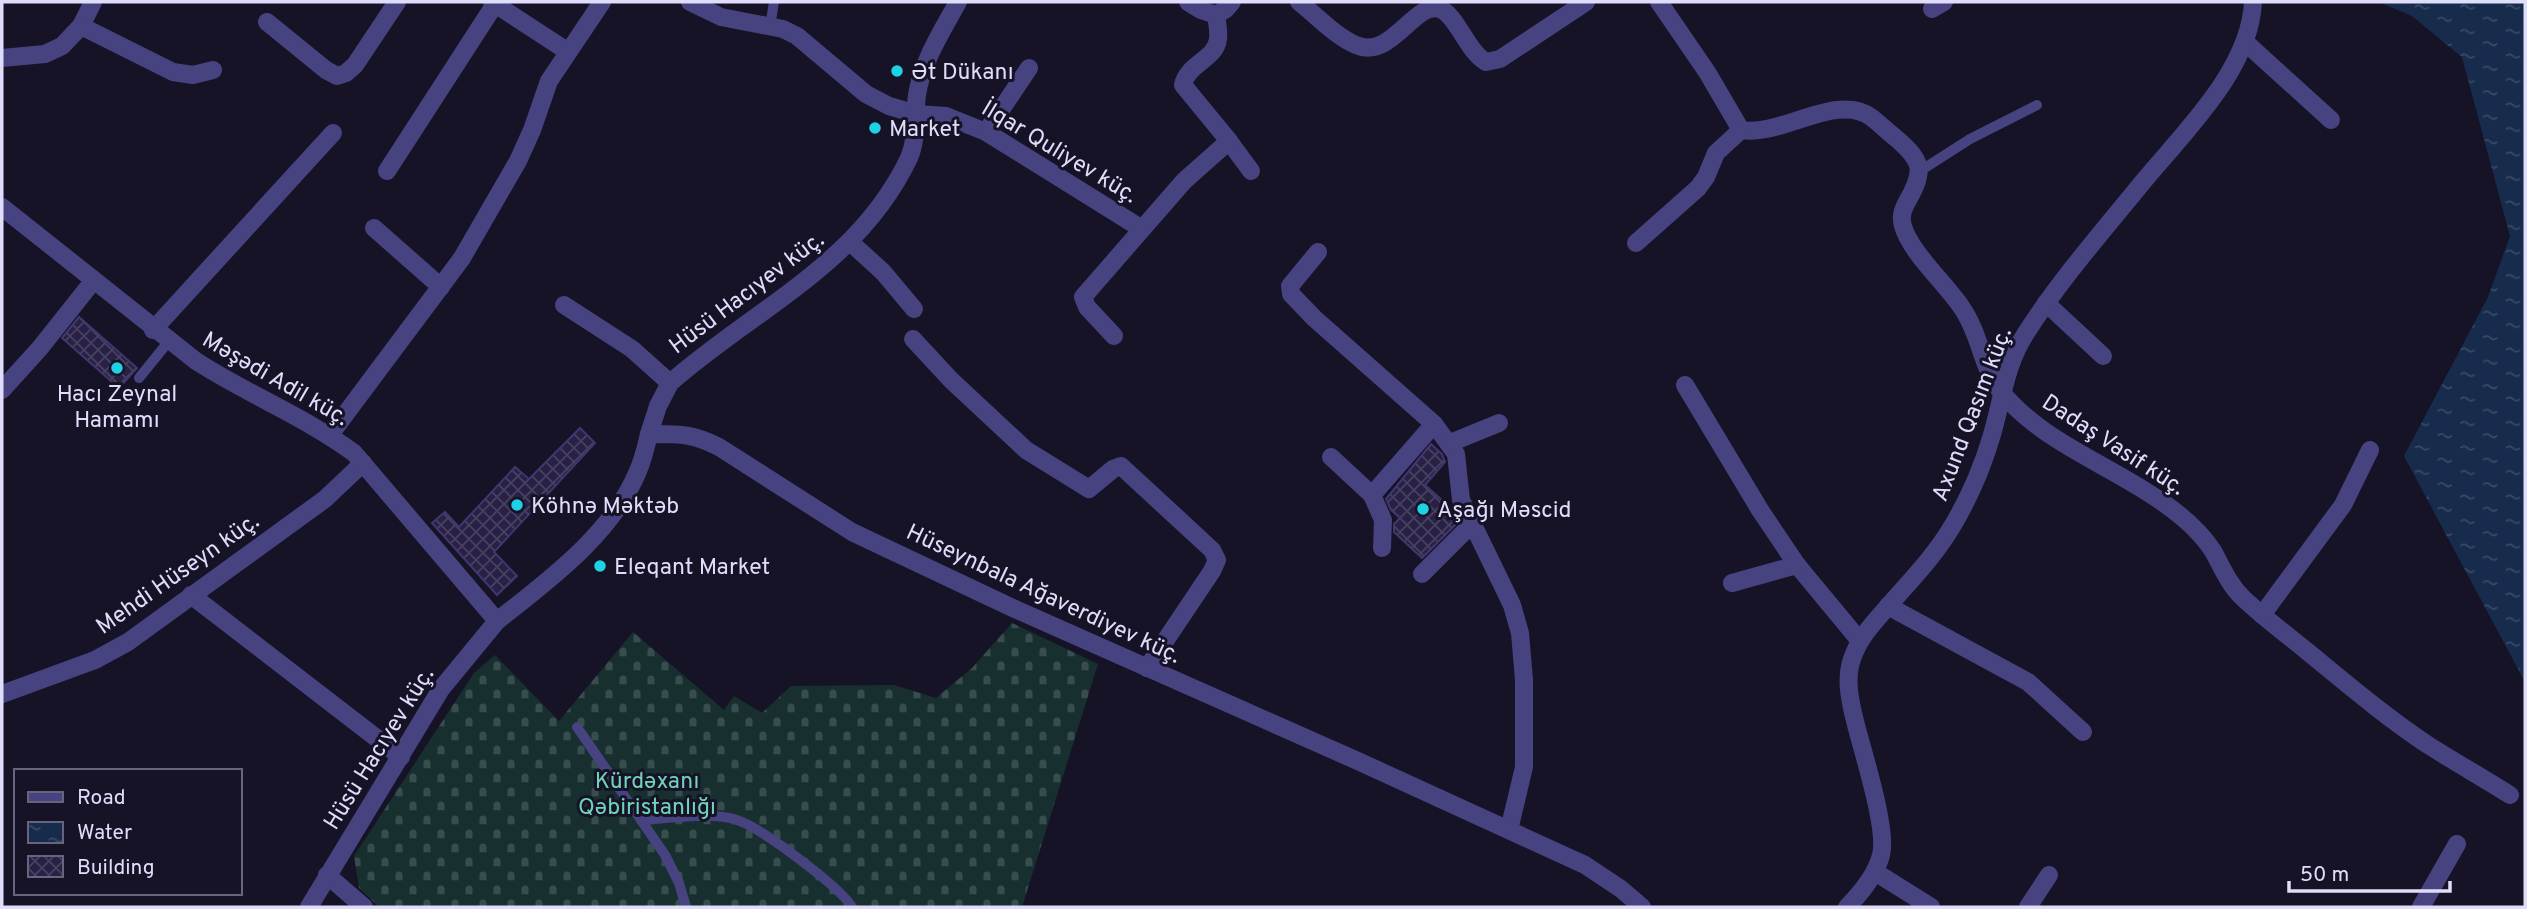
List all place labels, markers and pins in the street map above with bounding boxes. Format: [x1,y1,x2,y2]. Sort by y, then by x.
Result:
place label: Ət Dükanı [911,59,1014,88]
marker: Ət Dükanı [889,63,905,79]
place label: Market [889,116,960,145]
marker: Market [867,120,883,136]
marker: Hacı Zeynal Hamamı [109,360,125,376]
place label: Hacı Zeynal Hamamı [57,381,177,436]
place label: Köhnə Məktəb [531,493,679,522]
marker: Köhnə Məktəb [509,497,525,513]
place label: Aşağı Məscid [1437,497,1572,526]
marker: Aşağı Məscid [1415,501,1431,517]
place label: Eleqant Market [614,554,770,583]
marker: Eleqant Market [592,558,608,574]

